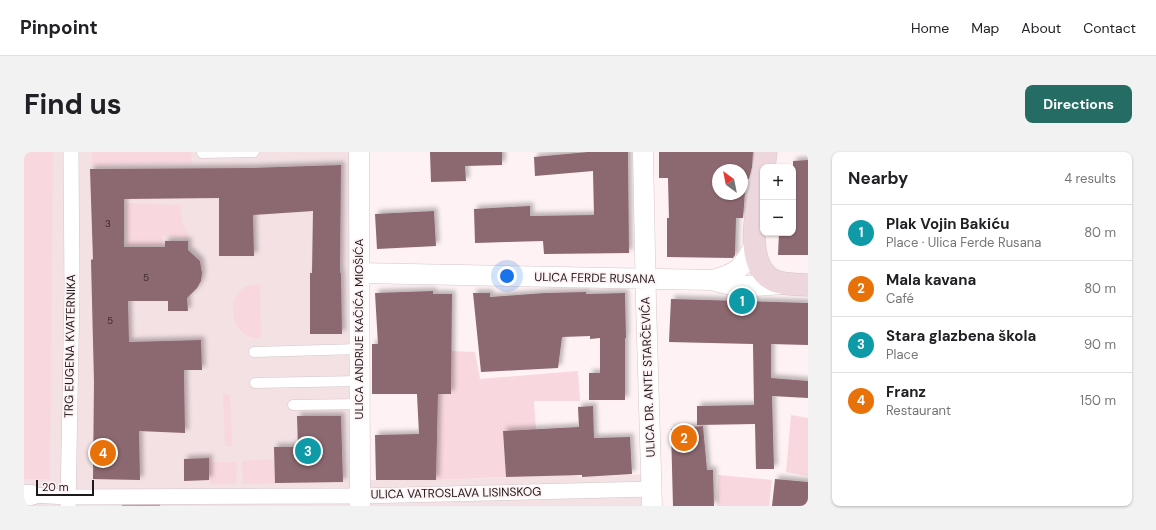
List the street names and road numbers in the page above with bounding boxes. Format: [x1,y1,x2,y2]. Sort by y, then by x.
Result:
street label: ULICA ANDRIJE KAČIĆA MIOŠIĆA [351,239,367,419]
street label: ULICA FERDE RUSANA [534,269,656,287]
street label: TRG EUGENA KVATERNIKA [61,274,79,418]
street label: ULICA DR. ANTE STARČEVIĆA [637,296,659,458]
street label: ULICA VATROSLAVA LISINSKOG [370,484,542,502]

